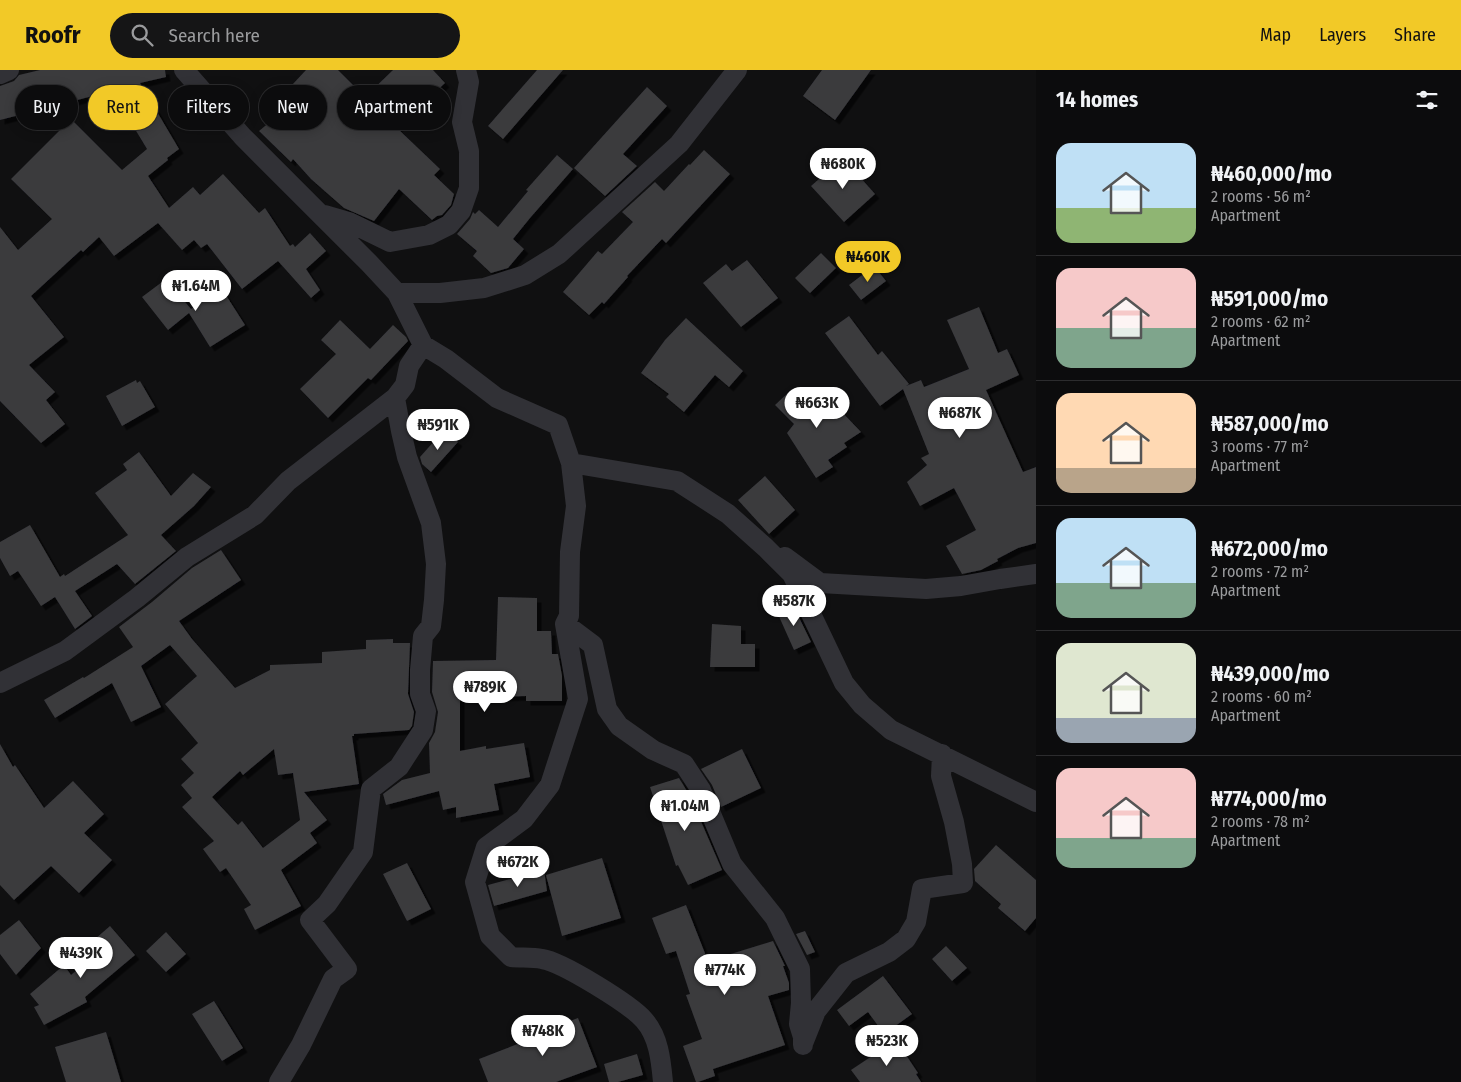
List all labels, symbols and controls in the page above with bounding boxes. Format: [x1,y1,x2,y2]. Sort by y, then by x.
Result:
search box [110,13,460,58]
text: Roofr [25,21,80,49]
icon: search [128,21,156,49]
text: Search here [168,24,260,47]
text: Map [1260,24,1291,46]
text: Layers [1319,24,1366,46]
text: Share [1394,24,1436,46]
chip: Buy [15,85,78,130]
chip: Rent [88,85,158,130]
chip: Filters [168,85,249,130]
chip: New [259,85,327,130]
chip: Apartment [337,85,451,130]
icon: filters [1413,86,1441,114]
text: 14 homes [1056,87,1138,113]
pin: ₦680K [808,148,878,190]
text: ₦680K [821,154,865,173]
text: ₦460,000/mo [1211,161,1332,187]
icon: home [1096,163,1156,223]
text: 2 rooms · 56 m² [1211,187,1311,206]
text: Apartment [1211,206,1280,225]
pin: ₦460K [833,240,903,283]
text: ₦460K [846,247,890,266]
pin: ₦1.64M [155,270,237,312]
text: ₦1.64M [172,276,220,295]
text: ₦591,000/mo [1211,286,1328,312]
icon: home [1096,288,1156,348]
text: 2 rooms · 62 m² [1211,312,1310,331]
text: Apartment [1211,331,1280,350]
pin: ₦663K [782,386,852,429]
text: ₦663K [796,393,838,412]
pin: ₦687K [925,396,995,439]
text: ₦687K [939,403,981,422]
pin: ₦591K [403,408,473,451]
text: ₦587,000/mo [1211,411,1329,437]
icon: home [1096,413,1156,473]
text: ₦591K [417,415,459,434]
text: 3 rooms · 77 m² [1211,437,1309,456]
text: Apartment [1211,456,1280,475]
text: ₦672,000/mo [1211,536,1328,562]
icon: home [1096,538,1156,598]
text: 2 rooms · 72 m² [1211,562,1309,581]
text: Apartment [1211,581,1280,600]
pin: ₦587K [759,584,829,627]
text: ₦587K [773,591,815,610]
text: ₦439,000/mo [1211,661,1330,687]
icon: home [1096,663,1156,723]
pin: ₦789K [450,670,520,713]
text: ₦789K [464,677,506,696]
text: 2 rooms · 60 m² [1211,687,1312,706]
text: Apartment [1211,706,1280,725]
text: ₦774,000/mo [1211,786,1327,812]
icon: home [1096,788,1156,848]
pin: ₦1.04M [644,790,726,832]
text: ₦1.04M [661,796,709,815]
text: 2 rooms · 78 m² [1211,812,1310,831]
text: Apartment [1211,831,1280,850]
pin: ₦672K [483,846,553,888]
text: ₦672K [497,852,539,871]
pin: ₦439K [46,936,116,979]
text: ₦439K [60,943,102,962]
pin: ₦774K [690,954,760,996]
text: ₦774K [705,960,745,979]
pin: ₦748K [508,1014,578,1057]
text: ₦748K [522,1021,564,1040]
pin: ₦523K [852,1024,922,1067]
text: ₦523K [866,1031,908,1050]

